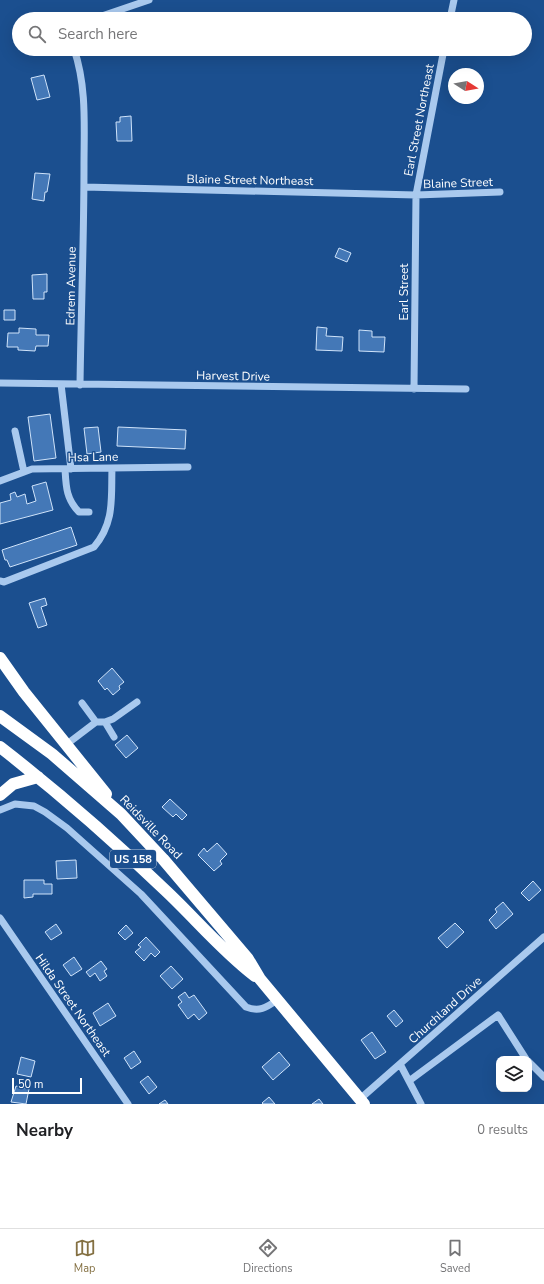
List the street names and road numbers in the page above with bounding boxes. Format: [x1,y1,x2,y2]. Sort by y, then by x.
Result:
street label: Earl Street Northeast [400,62,438,177]
street label: Blaine Street Northeast [186,171,314,189]
street label: Blaine Street [423,174,494,192]
street label: Edrem Avenue [62,246,80,326]
street label: Earl Street [396,263,412,320]
street label: Harvest Drive [196,367,270,385]
street label: Hsa Lane [68,449,118,465]
street label: Reidsville Road [116,792,186,862]
road number: US 158 [110,850,156,868]
street label: Hilda Street Northeast [32,951,115,1060]
street label: Churchland Drive [405,973,485,1047]

